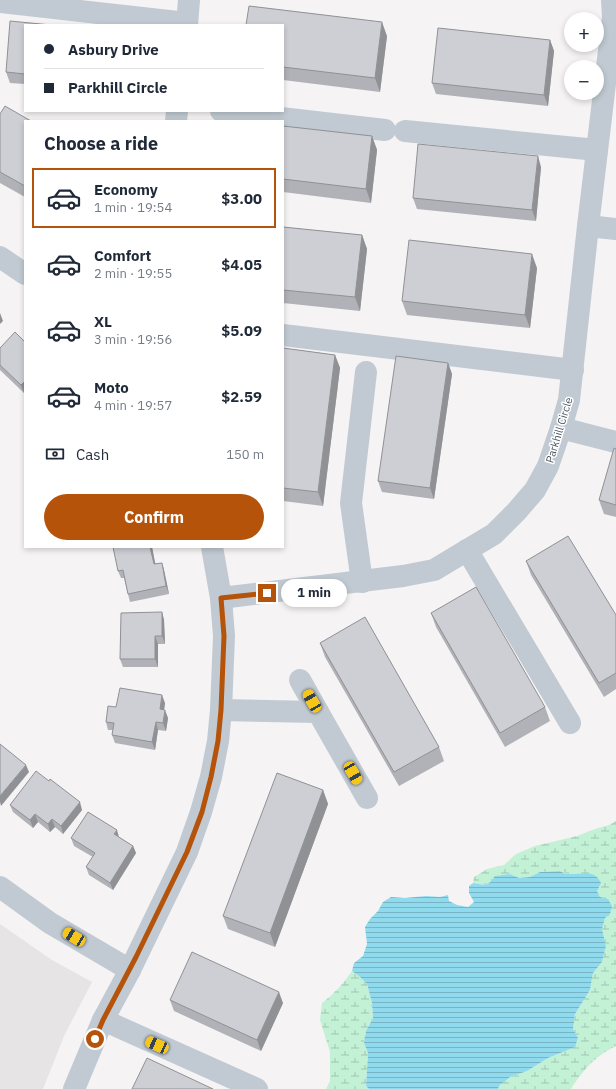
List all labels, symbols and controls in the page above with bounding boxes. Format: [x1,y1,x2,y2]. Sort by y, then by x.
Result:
map controls [564,12,604,100]
button: + [564,12,604,52]
text: Asbury Drive [68,40,159,59]
button: − [564,60,604,100]
text: Parkhill Circle [68,78,167,97]
text: Choose a ride [44,132,158,155]
icon: car [46,180,82,216]
text: Economy [94,180,158,199]
text: $3.00 [221,189,262,208]
text: 1 min · 19:54 [94,199,172,216]
icon: car [46,246,82,282]
text: Comfort [94,246,151,265]
text: $4.05 [221,255,262,274]
text: 2 min · 19:55 [94,265,172,282]
icon: car [46,312,82,348]
text: XL [94,312,112,331]
text: $5.09 [221,321,262,340]
text: 3 min · 19:56 [94,331,172,348]
icon: car [46,378,82,414]
text: Moto [94,378,129,397]
text: $2.59 [221,387,262,406]
street label: Parkhill Circle [542,395,576,465]
text: 4 min · 19:57 [94,397,172,414]
icon: cash [44,443,66,465]
text: Cash [76,445,109,464]
text: 150 m [226,446,264,463]
button: Confirm [44,494,264,540]
callout: 1 min [281,579,347,607]
route end [258,584,276,602]
text: 1 min [297,584,331,601]
car [301,688,323,714]
car [342,760,364,786]
car [61,926,87,948]
route start [86,1030,104,1048]
car [144,1035,170,1055]

